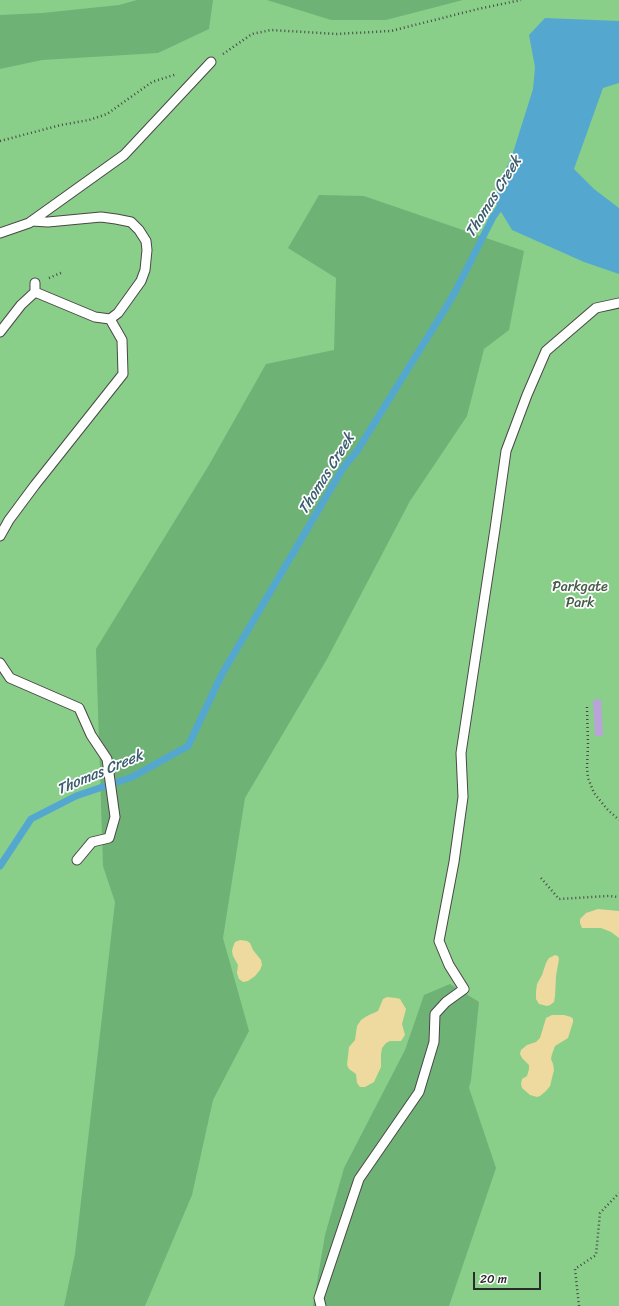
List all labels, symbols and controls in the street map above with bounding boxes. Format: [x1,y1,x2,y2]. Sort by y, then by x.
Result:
water label: Thomas Creek [462,153,526,241]
water label: Thomas Creek [295,430,359,518]
park label: Parkgate Park [552,579,608,612]
water label: Thomas Creek [54,747,146,799]
scale bar [475,1264,543,1290]
text: 20 m [480,1268,507,1290]

